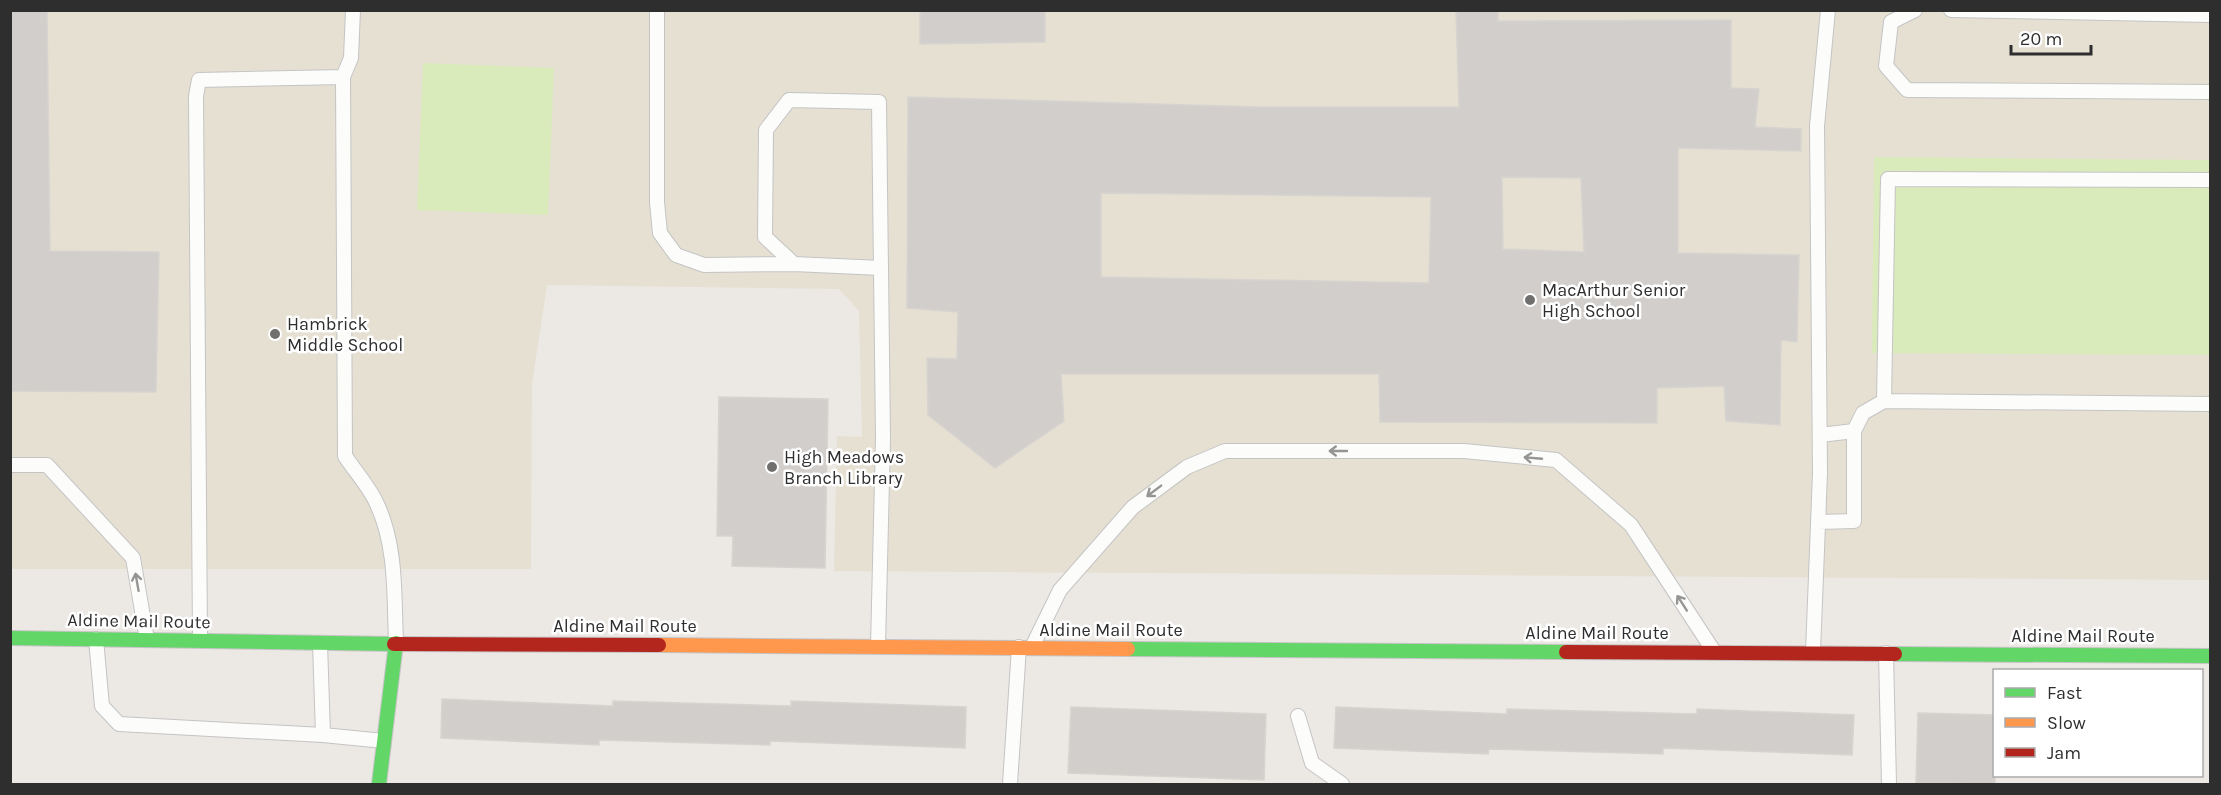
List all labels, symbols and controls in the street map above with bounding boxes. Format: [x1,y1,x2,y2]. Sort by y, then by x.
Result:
scale bar [2011,18,2090,56]
text: 20 m [2020,28,2062,50]
place label: MacArthur Senior High School [1542,279,1686,322]
marker: MacArthur Senior High School [1523,293,1537,307]
place label: Hambrick Middle School [287,313,403,356]
marker: Hambrick Middle School [268,327,282,341]
one-way arrow [1328,445,1348,457]
place label: High Meadows Branch Library [784,446,904,489]
one-way arrow [1523,452,1543,463]
marker: High Meadows Branch Library [765,460,779,474]
one-way arrow [1147,485,1163,498]
one-way arrow [131,573,142,592]
one-way arrow [1676,595,1688,612]
street label: Aldine Mail Route [67,609,211,633]
street label: Aldine Mail Route [553,615,697,637]
street label: Aldine Mail Route [1039,619,1183,641]
street label: Aldine Mail Route [1525,622,1669,644]
street label: Aldine Mail Route [2011,625,2155,647]
legend [1993,669,2203,777]
text: Fast [2047,682,2082,704]
text: Slow [2047,712,2086,734]
text: Jam [2047,742,2081,764]

